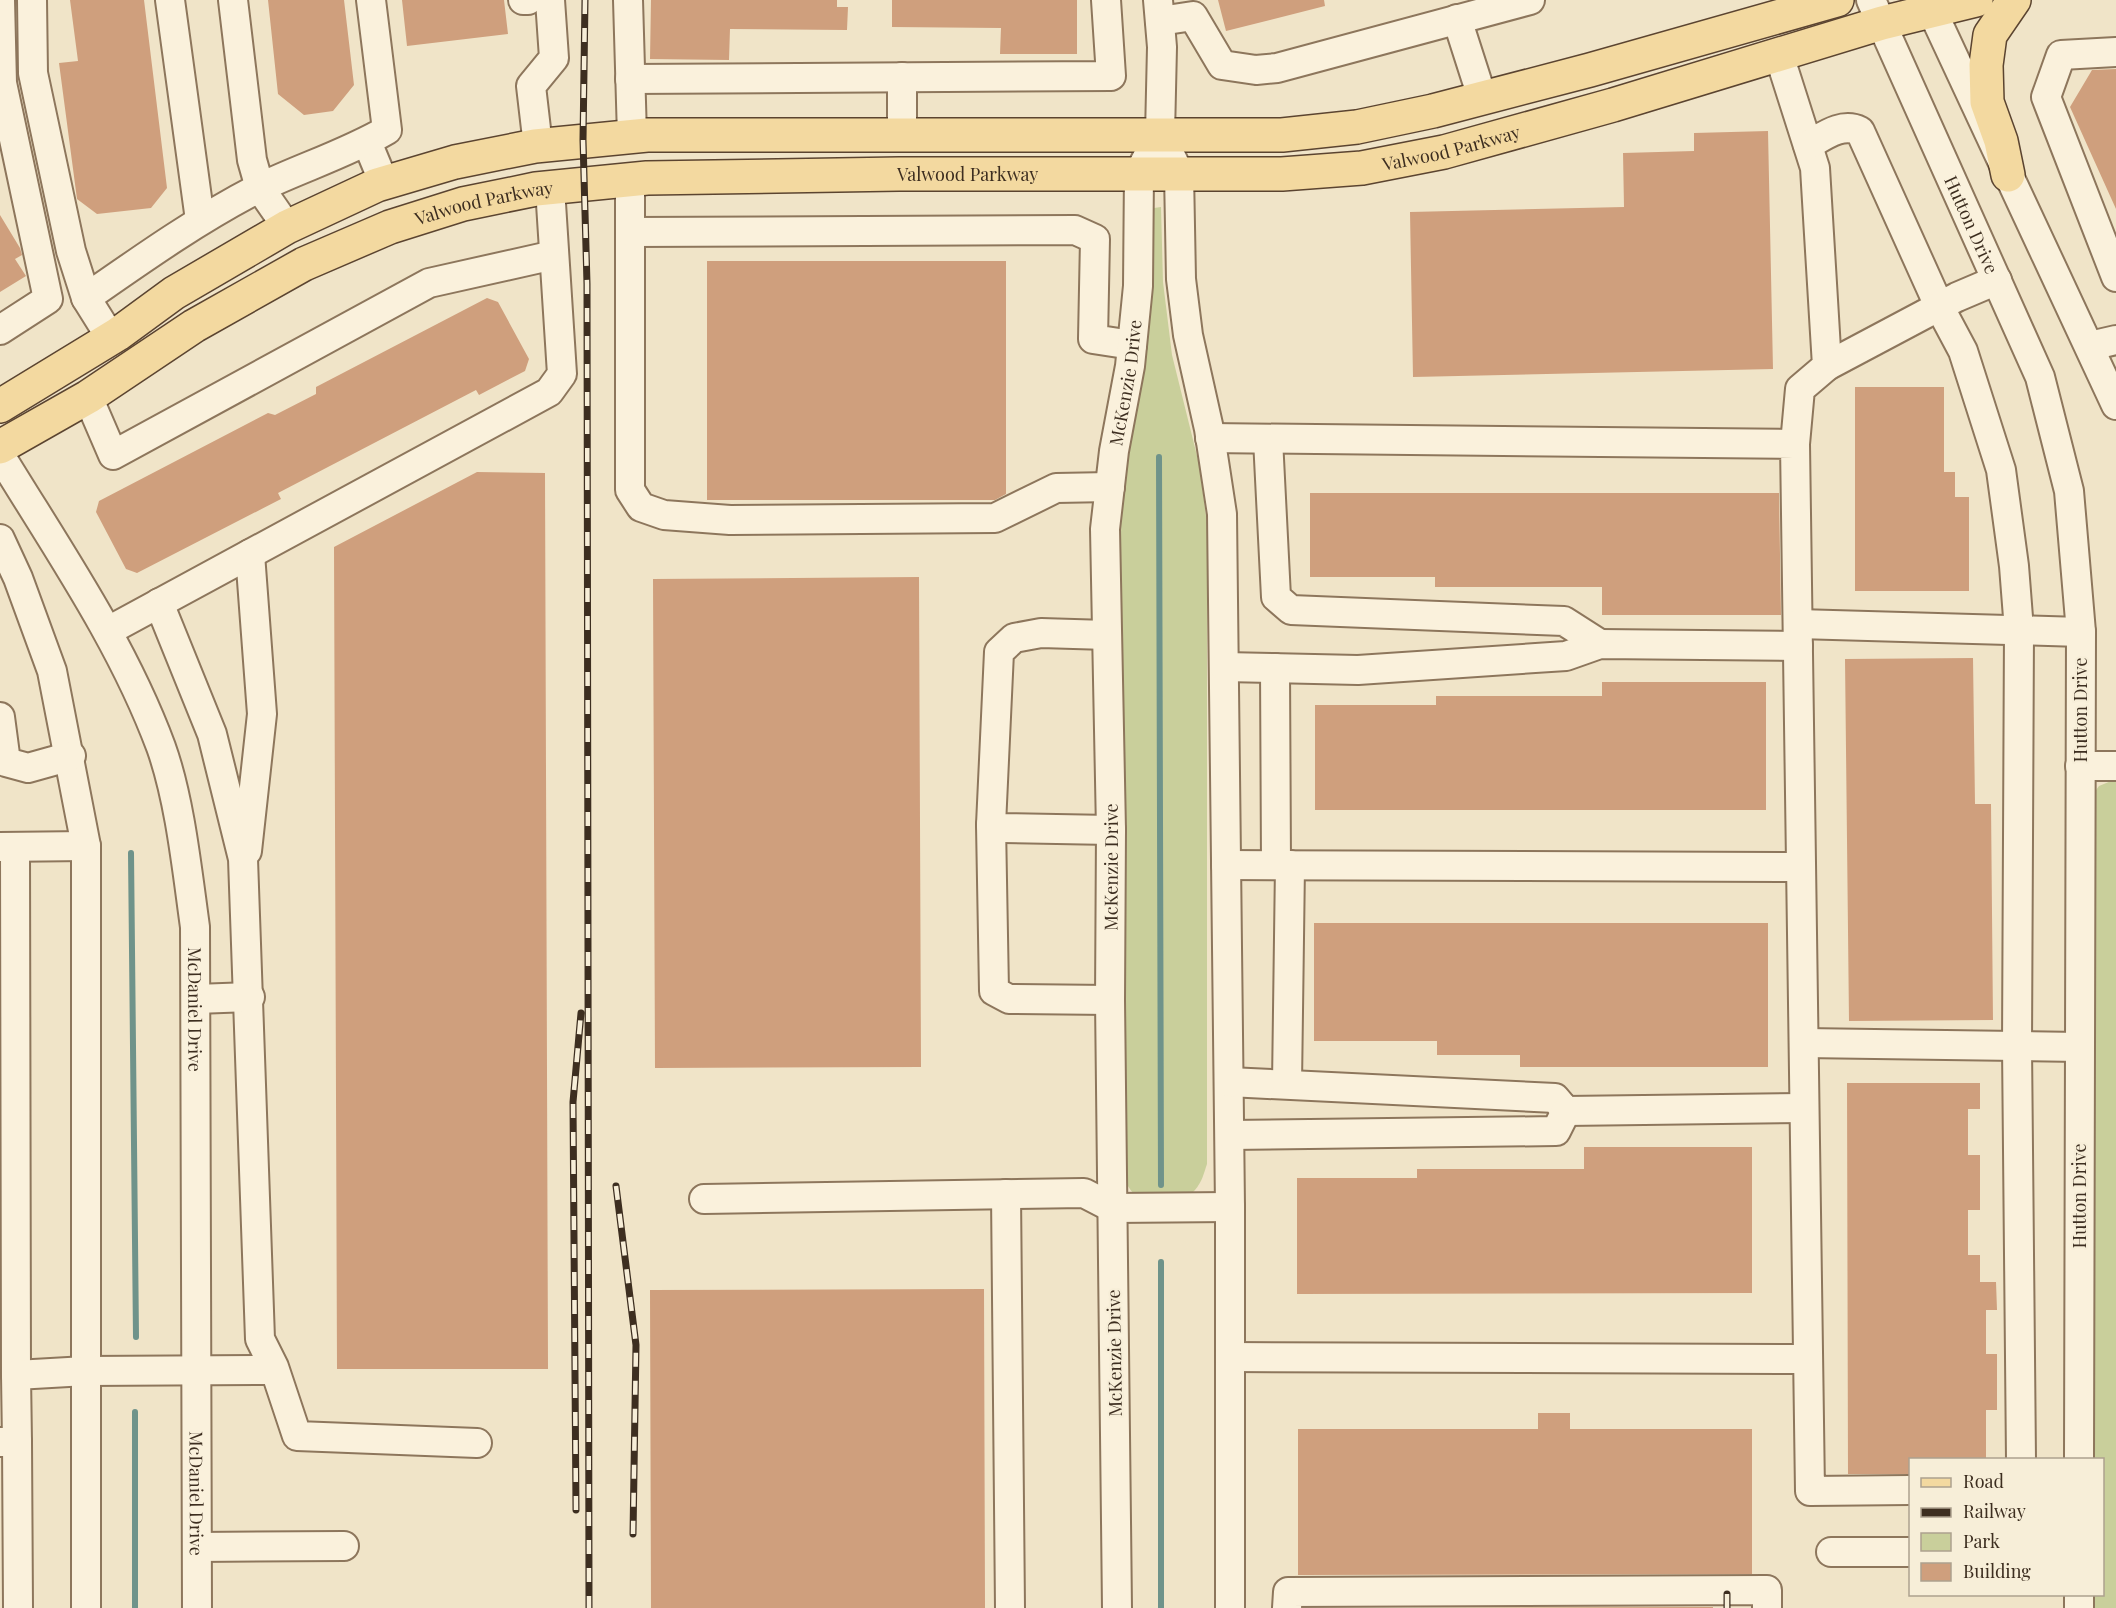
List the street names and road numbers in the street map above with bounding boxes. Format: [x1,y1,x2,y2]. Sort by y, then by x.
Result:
street label: Valwood Parkway [1379,119,1523,176]
street label: Valwood Parkway [896,162,1038,186]
street label: Hutton Drive [1939,172,2004,277]
street label: Valwood Parkway [411,175,554,231]
street label: McKenzie Drive [1103,319,1147,448]
street label: Hutton Drive [2068,657,2092,763]
street label: McKenzie Drive [1098,803,1123,931]
street label: McDaniel Drive [183,947,207,1072]
street label: Hutton Drive [2067,1143,2091,1249]
street label: McKenzie Drive [1101,1289,1127,1417]
street label: McDaniel Drive [184,1431,209,1556]

